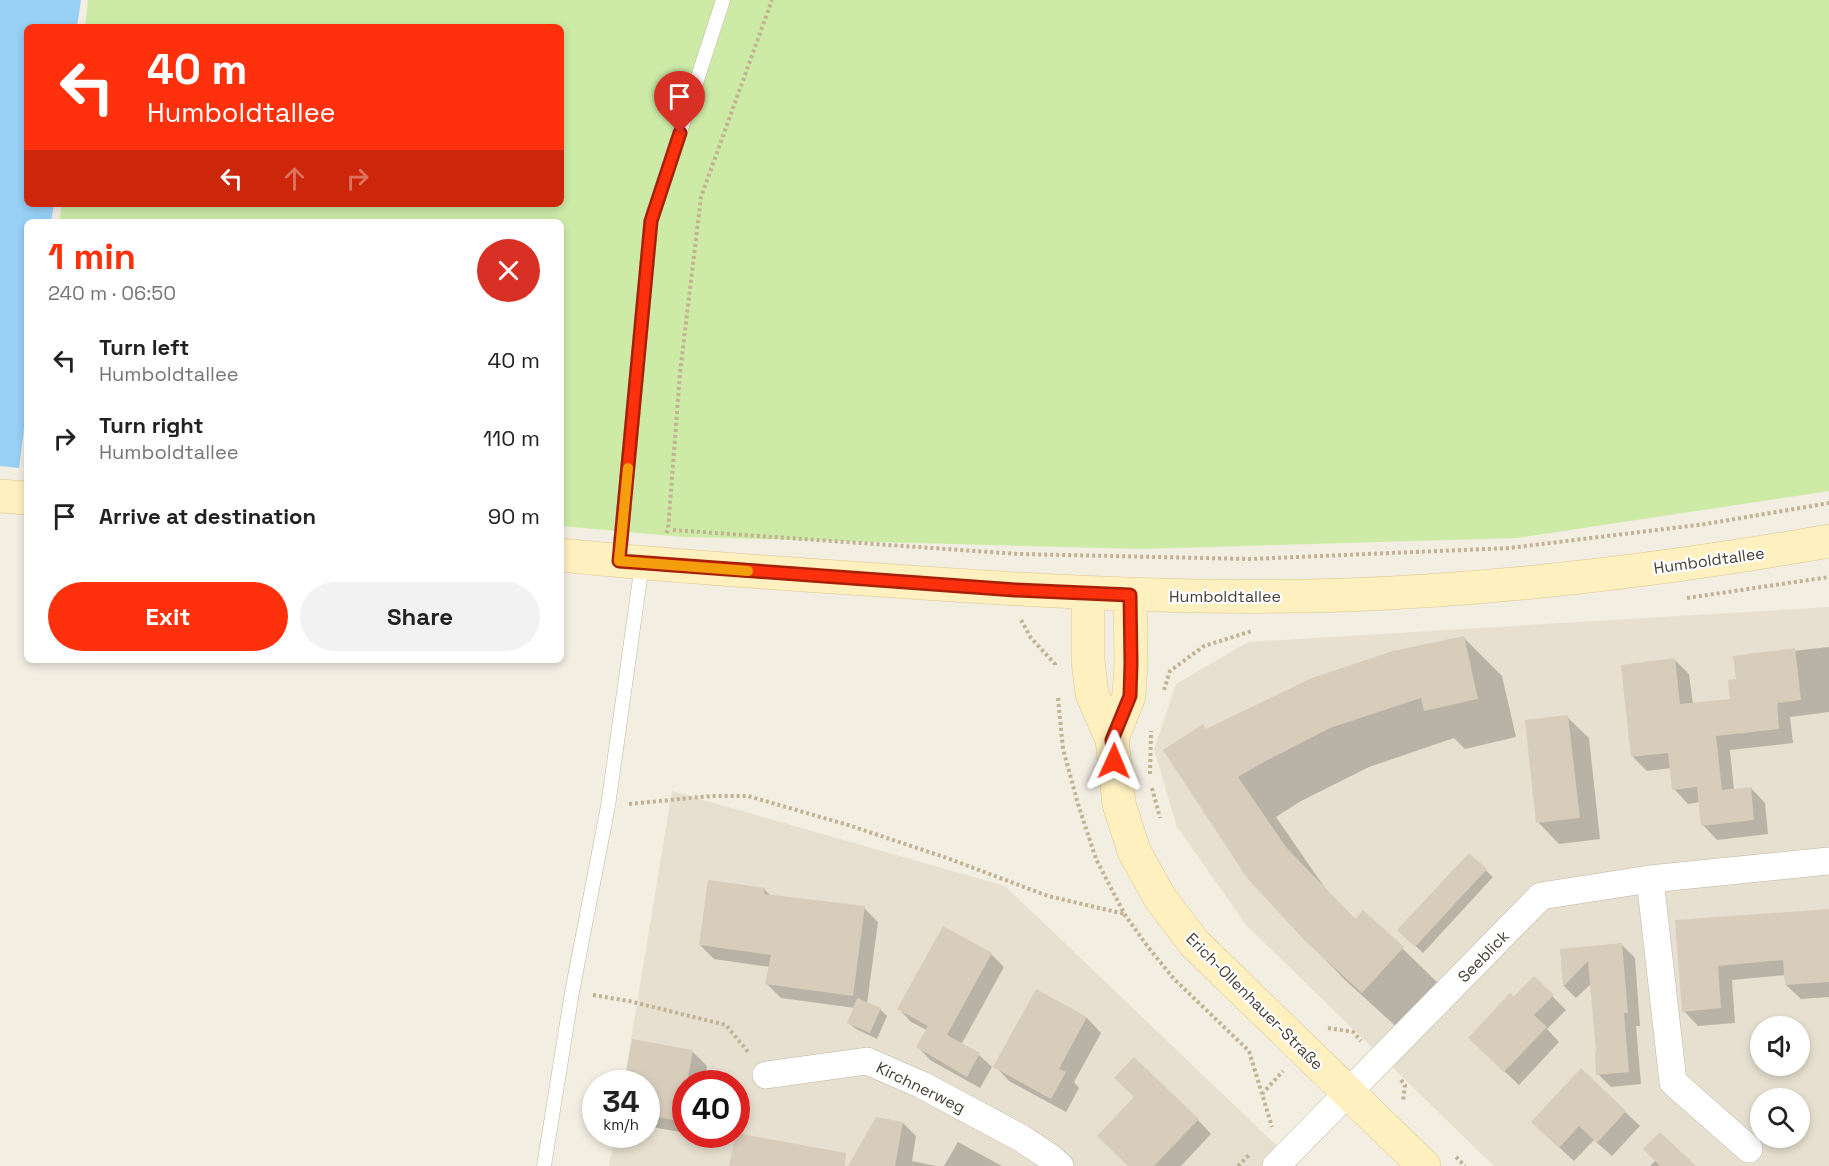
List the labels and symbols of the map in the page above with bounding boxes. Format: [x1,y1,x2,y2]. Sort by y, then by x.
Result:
pin [654,71,705,133]
street label: Humboldtallee [1652,542,1766,579]
street label: Humboldtallee [1169,586,1281,607]
position arrow [1082,729,1146,793]
street label: Seeblick [1453,925,1514,987]
street label: Erich-Ollenhauer-Straße [1181,928,1328,1075]
street label: Kirchnerweg [873,1057,969,1118]
speed limit sign: 40 [672,1070,750,1148]

